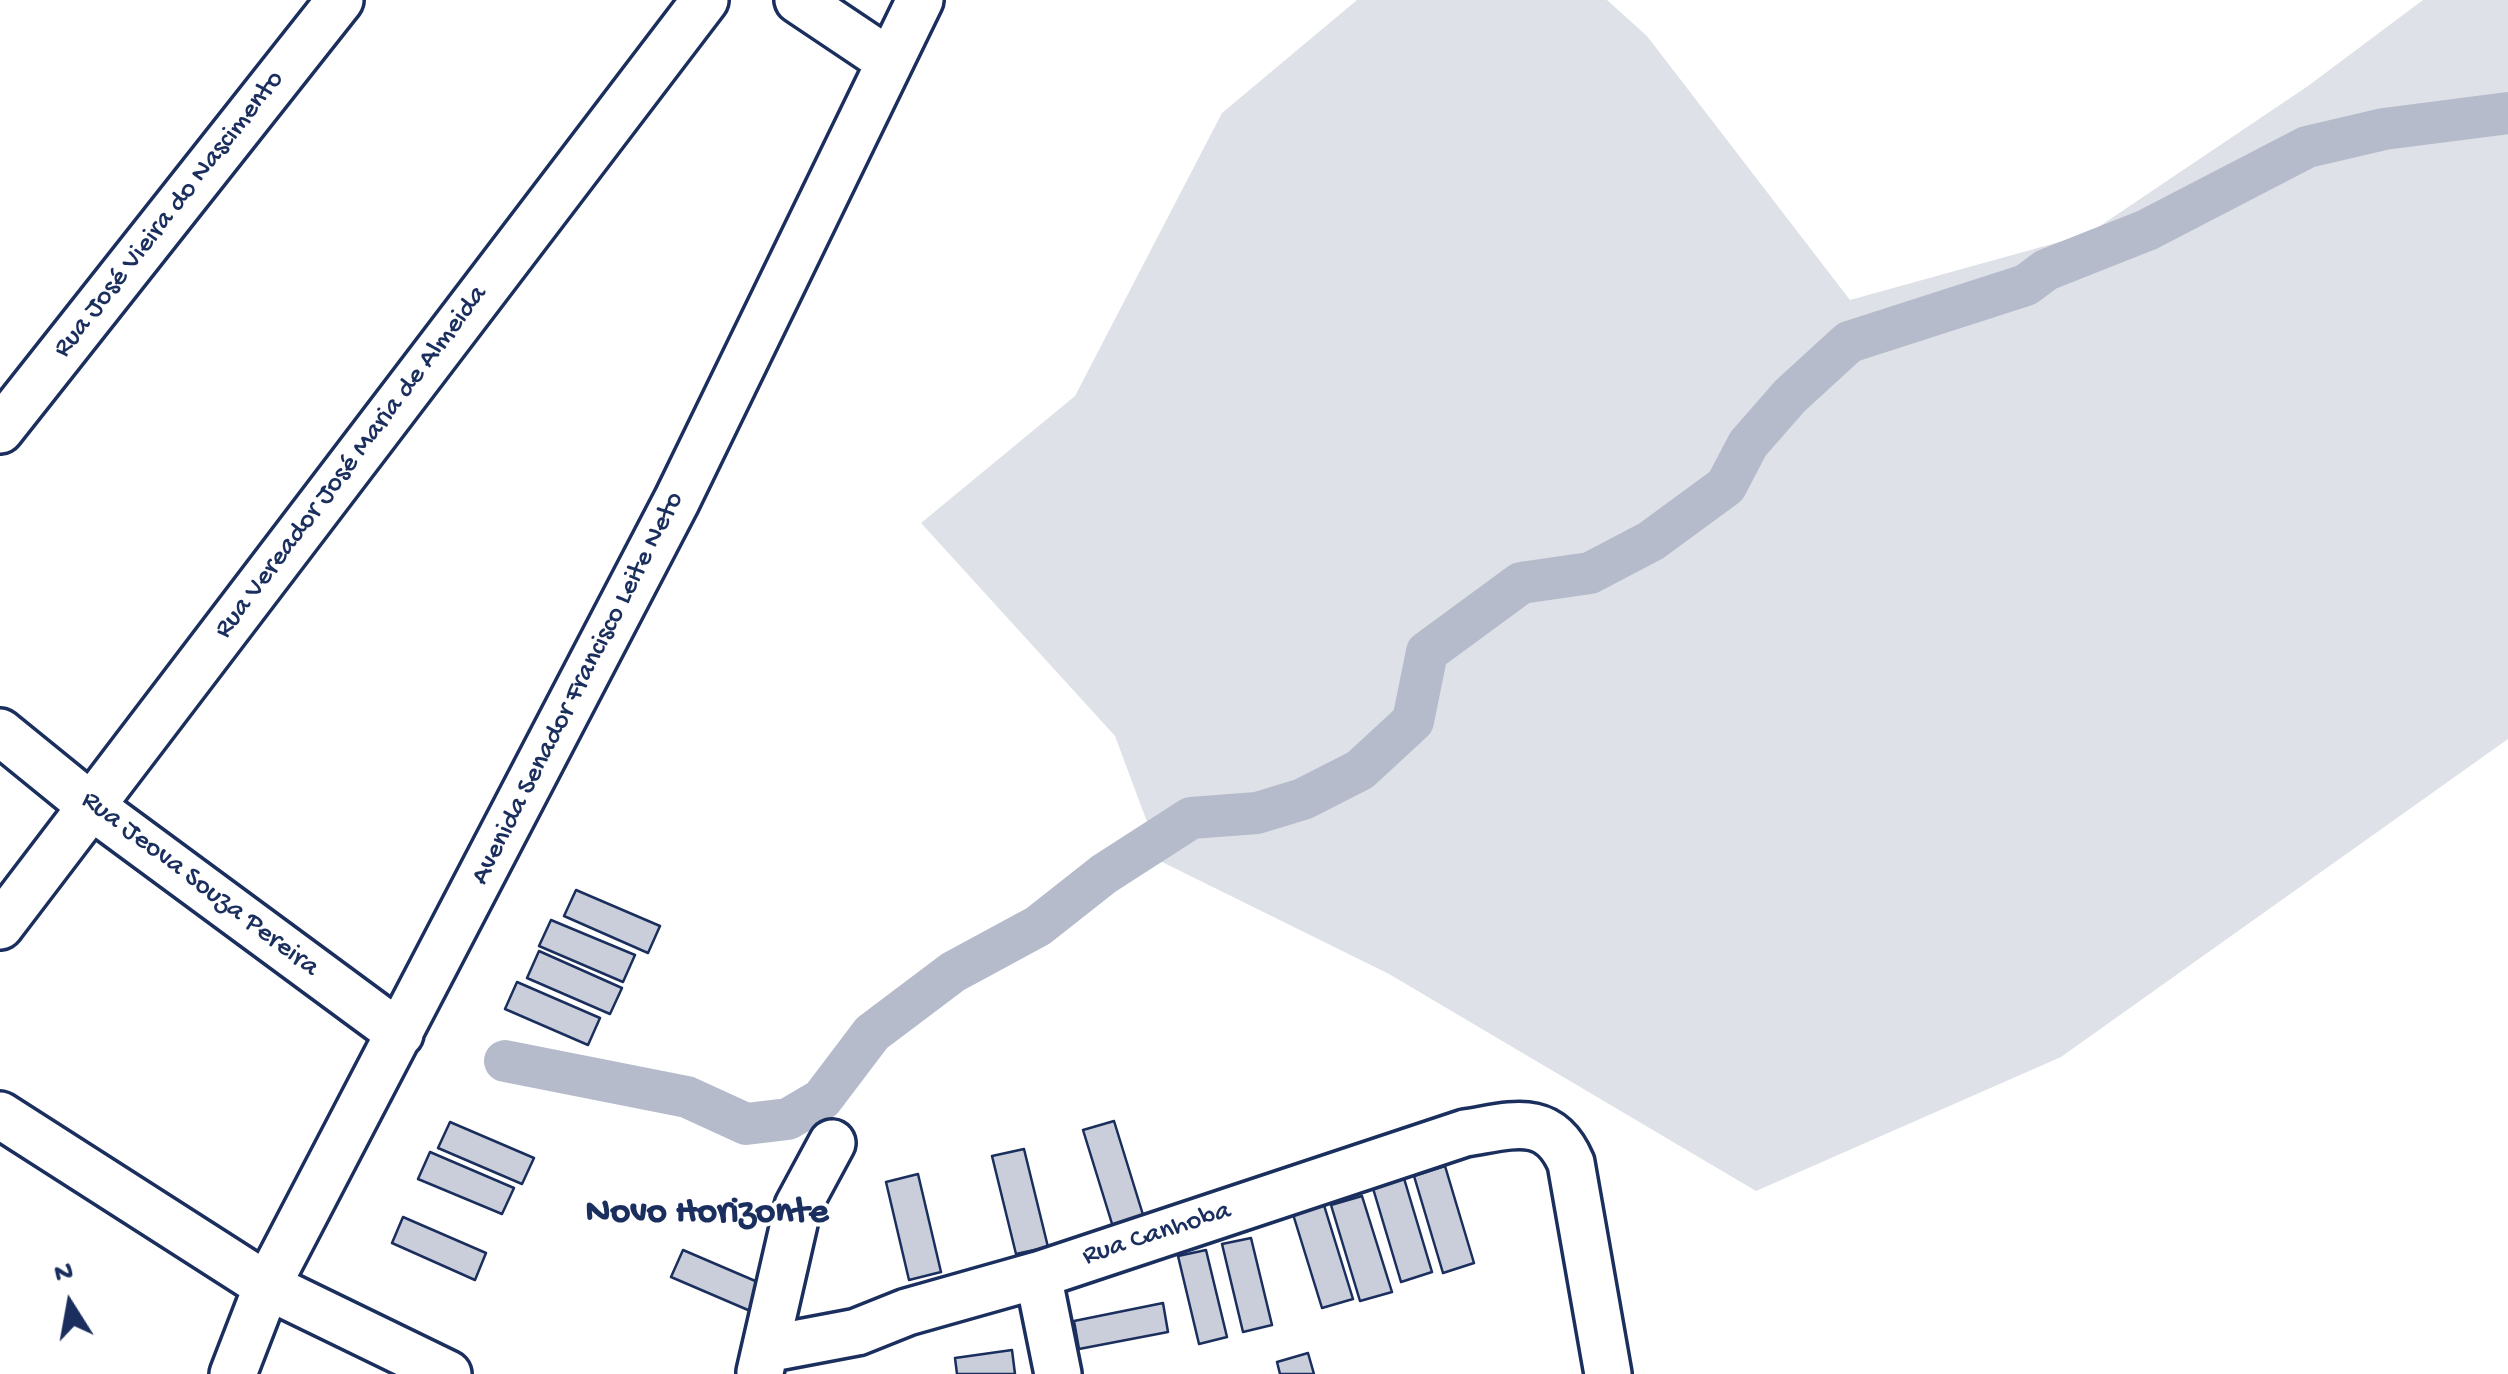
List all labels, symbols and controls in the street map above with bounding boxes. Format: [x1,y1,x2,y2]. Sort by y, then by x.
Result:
street label: Rua José Vieira do Nascimento [47,64,293,366]
street label: Rua Vereador José Maria de Almeida [208,280,496,646]
street label: Avenida Senador Francisco Leite Neto [465,487,693,891]
street label: Rua Jeova Souza Pereira [73,785,325,985]
district label: Novo Horizonte [586,1191,828,1237]
street label: Rua Canhoba [1079,1195,1235,1275]
north arrow [20,1254,120,1354]
text: N [52,1256,76,1292]

